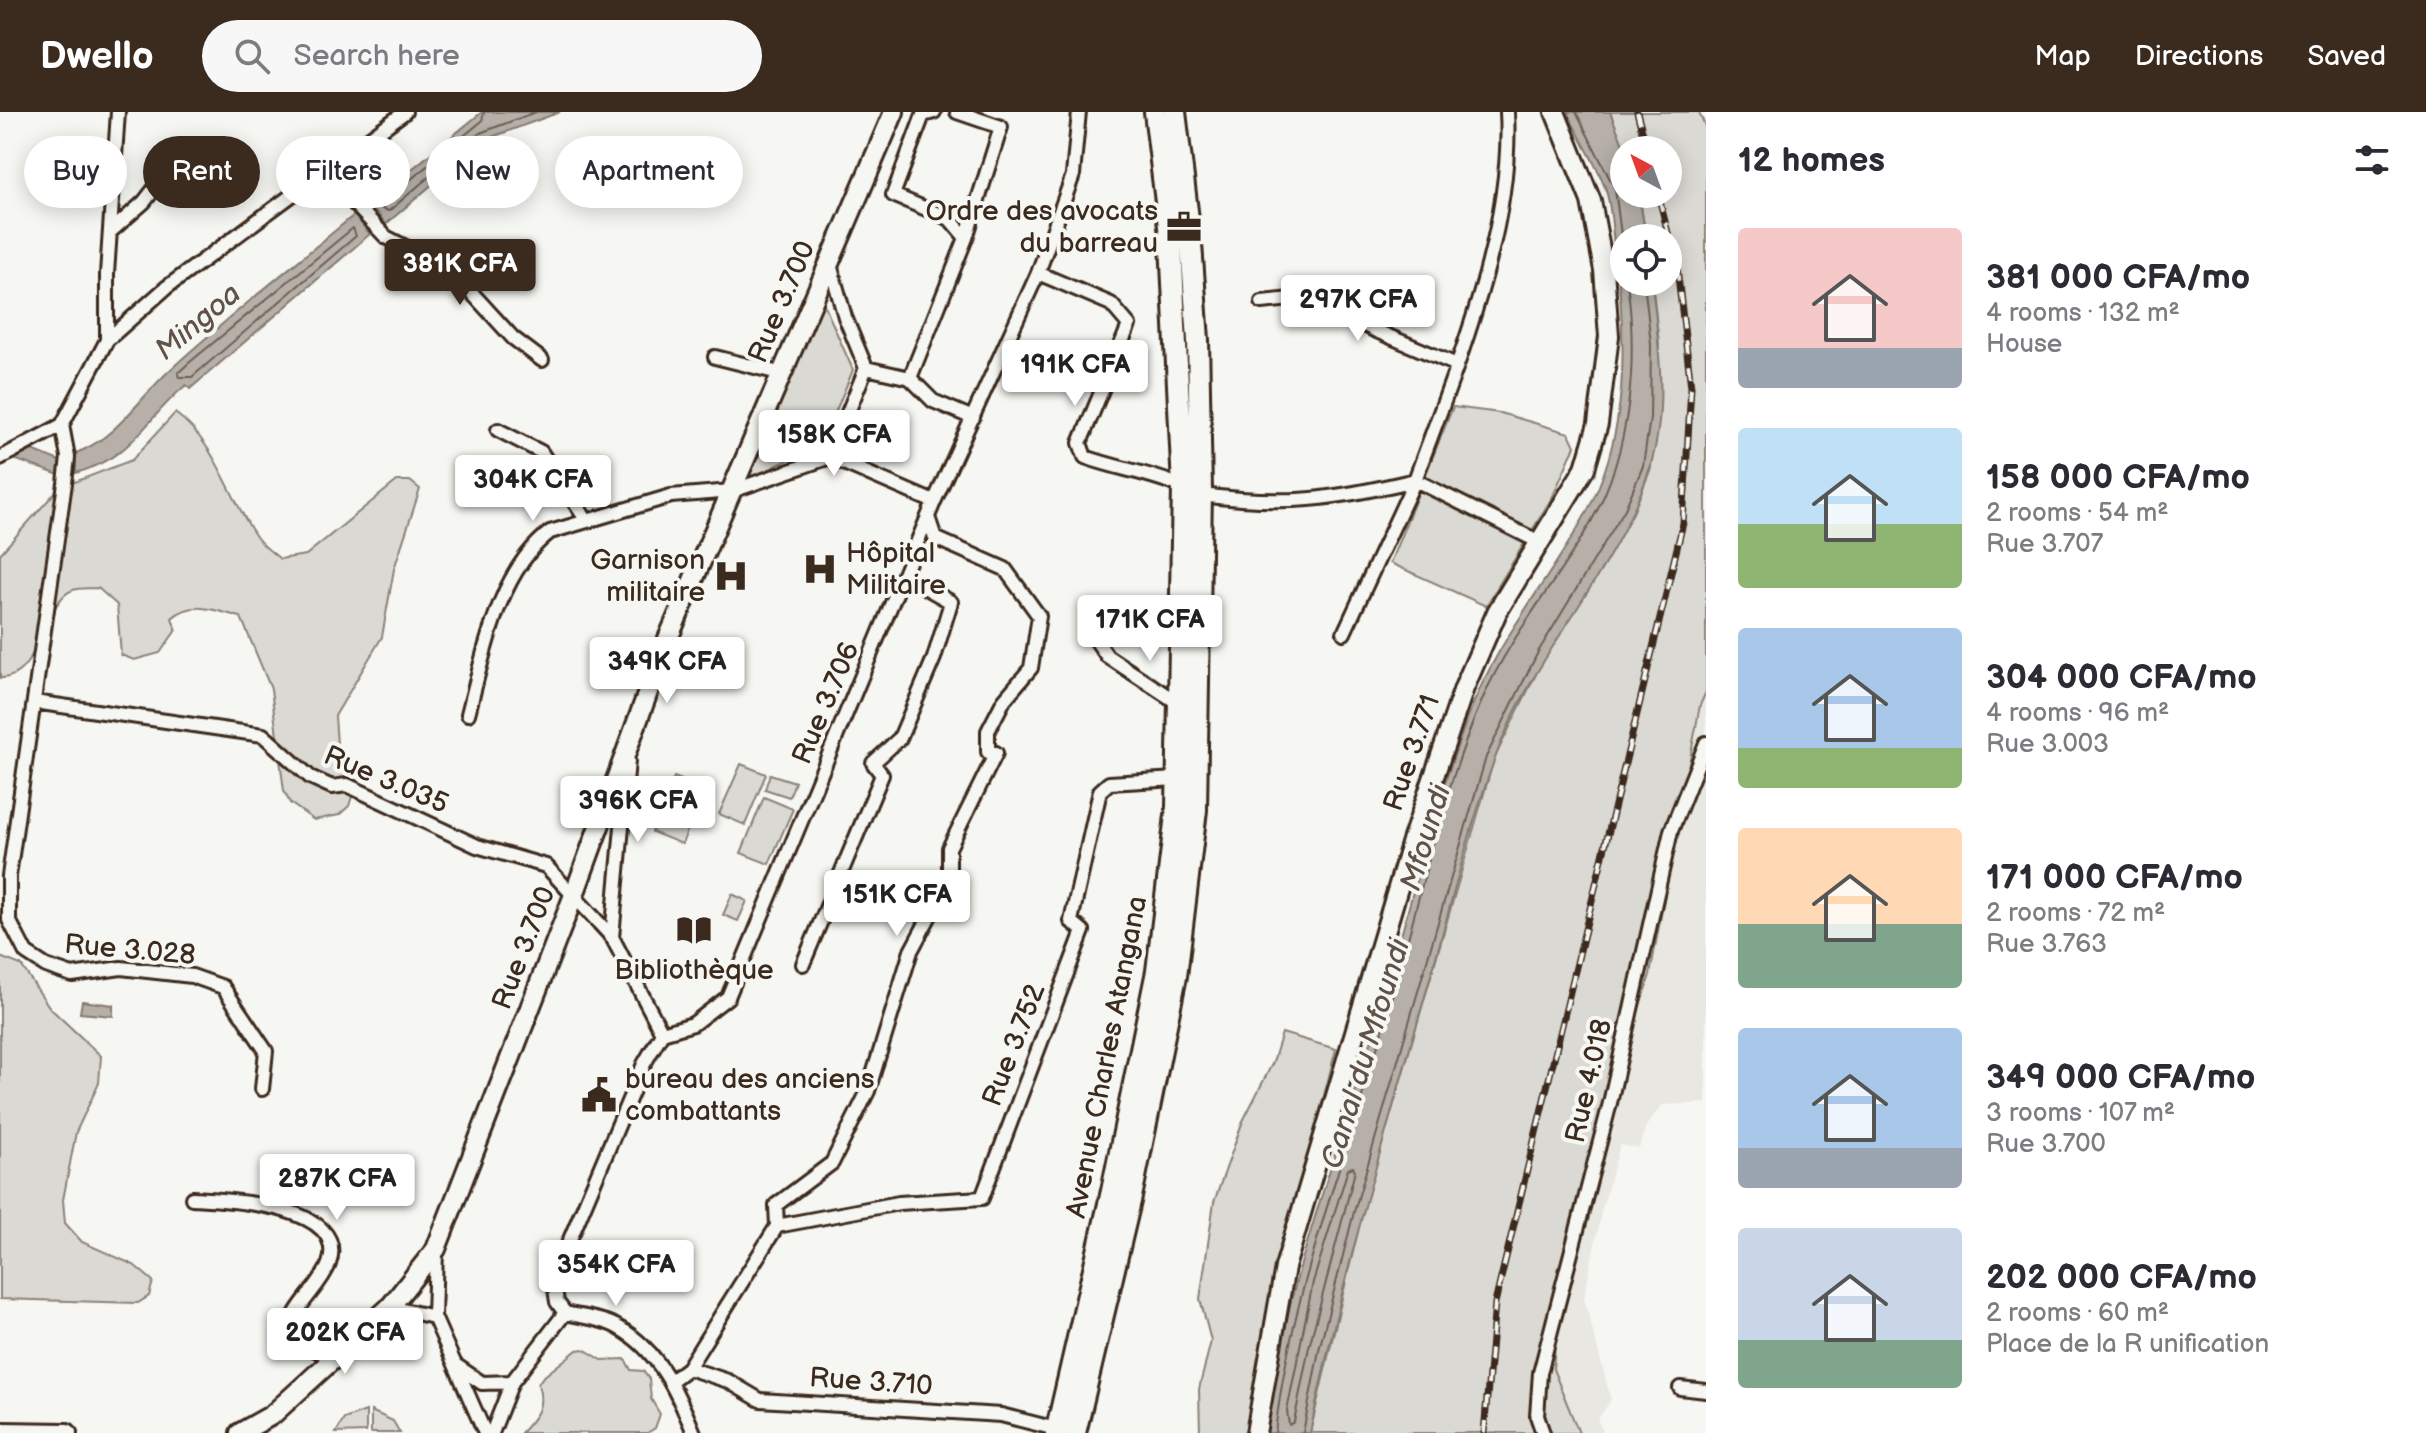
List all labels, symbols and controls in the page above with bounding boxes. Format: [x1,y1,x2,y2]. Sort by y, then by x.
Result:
search box [202,20,762,92]
text: Dwello [40,34,154,79]
icon: search [230,34,274,78]
text: Search here [294,38,460,74]
text: Map [2034,40,2091,73]
text: Directions [2135,40,2263,73]
text: Saved [2307,40,2386,73]
chip: Buy [24,136,127,208]
chip: Rent [143,136,260,208]
chip: Filters [276,136,410,208]
chip: New [426,136,539,208]
chip: Apartment [555,136,743,208]
north arrow [1610,136,1682,208]
map controls [1610,136,1682,296]
icon: filters [2350,138,2394,182]
text: 12 homes [1738,140,1885,181]
place label: Ordre des avocats du barreau [925,195,1158,260]
office icon: Ordre des avocats du barreau [1165,208,1203,246]
button: locate [1610,224,1682,296]
street label: Rue 3.700 [742,236,822,368]
pin: 381K CFA [377,239,543,307]
text: 381K CFA [403,249,517,280]
text: 381 000 CFA/mo [1986,257,2250,298]
icon: home [1802,260,1898,356]
pin: 297K CFA [1275,275,1441,343]
water label: Mingoa [148,276,248,368]
text: 297K CFA [1299,285,1417,316]
text: 4 rooms · 132 m² [1986,298,2180,329]
text: House [1986,329,2062,360]
pin: 191K CFA [992,340,1158,408]
text: 191K CFA [1020,350,1130,381]
pin: 158K CFA [751,410,917,478]
text: 158K CFA [777,420,891,451]
pin: 304K CFA [450,455,616,523]
text: 158 000 CFA/mo [1986,457,2250,498]
icon: home [1802,460,1898,556]
text: 304K CFA [473,465,593,496]
text: 2 rooms · 54 m² [1986,498,2169,529]
text: Rue 3.707 [1986,529,2103,560]
place label: Hôpital Militaire [846,537,946,602]
place label: Garnison militaire [590,544,705,609]
hospital icon: Hôpital Militaire [801,550,839,588]
hospital icon: Garnison militaire [712,557,750,595]
pin: 171K CFA [1067,595,1233,663]
text: 171K CFA [1095,605,1205,636]
pin: 349K CFA [584,637,750,705]
street label: Rue 3.706 [785,637,867,769]
text: 349K CFA [608,647,726,678]
text: 304 000 CFA/mo [1986,657,2257,698]
icon: home [1802,660,1898,756]
street label: Rue 3.771 [1377,691,1447,815]
text: 4 rooms · 96 m² [1986,698,2169,729]
text: Rue 3.003 [1986,729,2109,760]
street label: Rue 3.035 [319,739,453,821]
pin: 396K CFA [555,776,721,844]
water label: Mfoundi [1393,779,1460,895]
text: 396K CFA [578,786,698,817]
text: 171 000 CFA/mo [1986,857,2243,898]
icon: home [1802,860,1898,956]
pin: 151K CFA [814,870,980,938]
text: 151K CFA [842,880,952,911]
street label: Rue 3.700 [485,882,563,1014]
street label: Avenue Charles Atangana [1060,893,1154,1221]
text: 2 rooms · 72 m² [1986,898,2165,929]
library icon: Bibliothèque [675,911,713,949]
street label: Rue 3.028 [63,928,197,972]
text: Rue 3.763 [1986,929,2107,960]
water label: Canal du Mfoundi [1314,934,1418,1173]
place label: Bibliothèque [614,954,774,987]
street label: Rue 3.752 [976,979,1053,1111]
street label: Rue 4.018 [1559,1016,1619,1146]
text: 349 000 CFA/mo [1986,1057,2255,1098]
icon: home [1802,1060,1898,1156]
place label: bureau des anciens combattants [625,1063,875,1128]
public building icon: bureau des anciens combattants [580,1076,618,1114]
text: 3 rooms · 107 m² [1986,1098,2175,1129]
text: Rue 3.700 [1986,1129,2106,1160]
pin: 287K CFA [254,1154,420,1222]
text: 287K CFA [278,1164,396,1195]
pin: 354K CFA [533,1240,699,1308]
text: 354K CFA [557,1250,675,1281]
text: 202 000 CFA/mo [1986,1257,2257,1298]
icon: home [1802,1260,1898,1356]
text: 2 rooms · 60 m² [1986,1298,2169,1329]
pin: 202K CFA [262,1308,428,1376]
text: 202K CFA [285,1318,405,1349]
text: Place de la R unification [1986,1329,2269,1360]
street label: Rue 3.710 [808,1361,934,1403]

